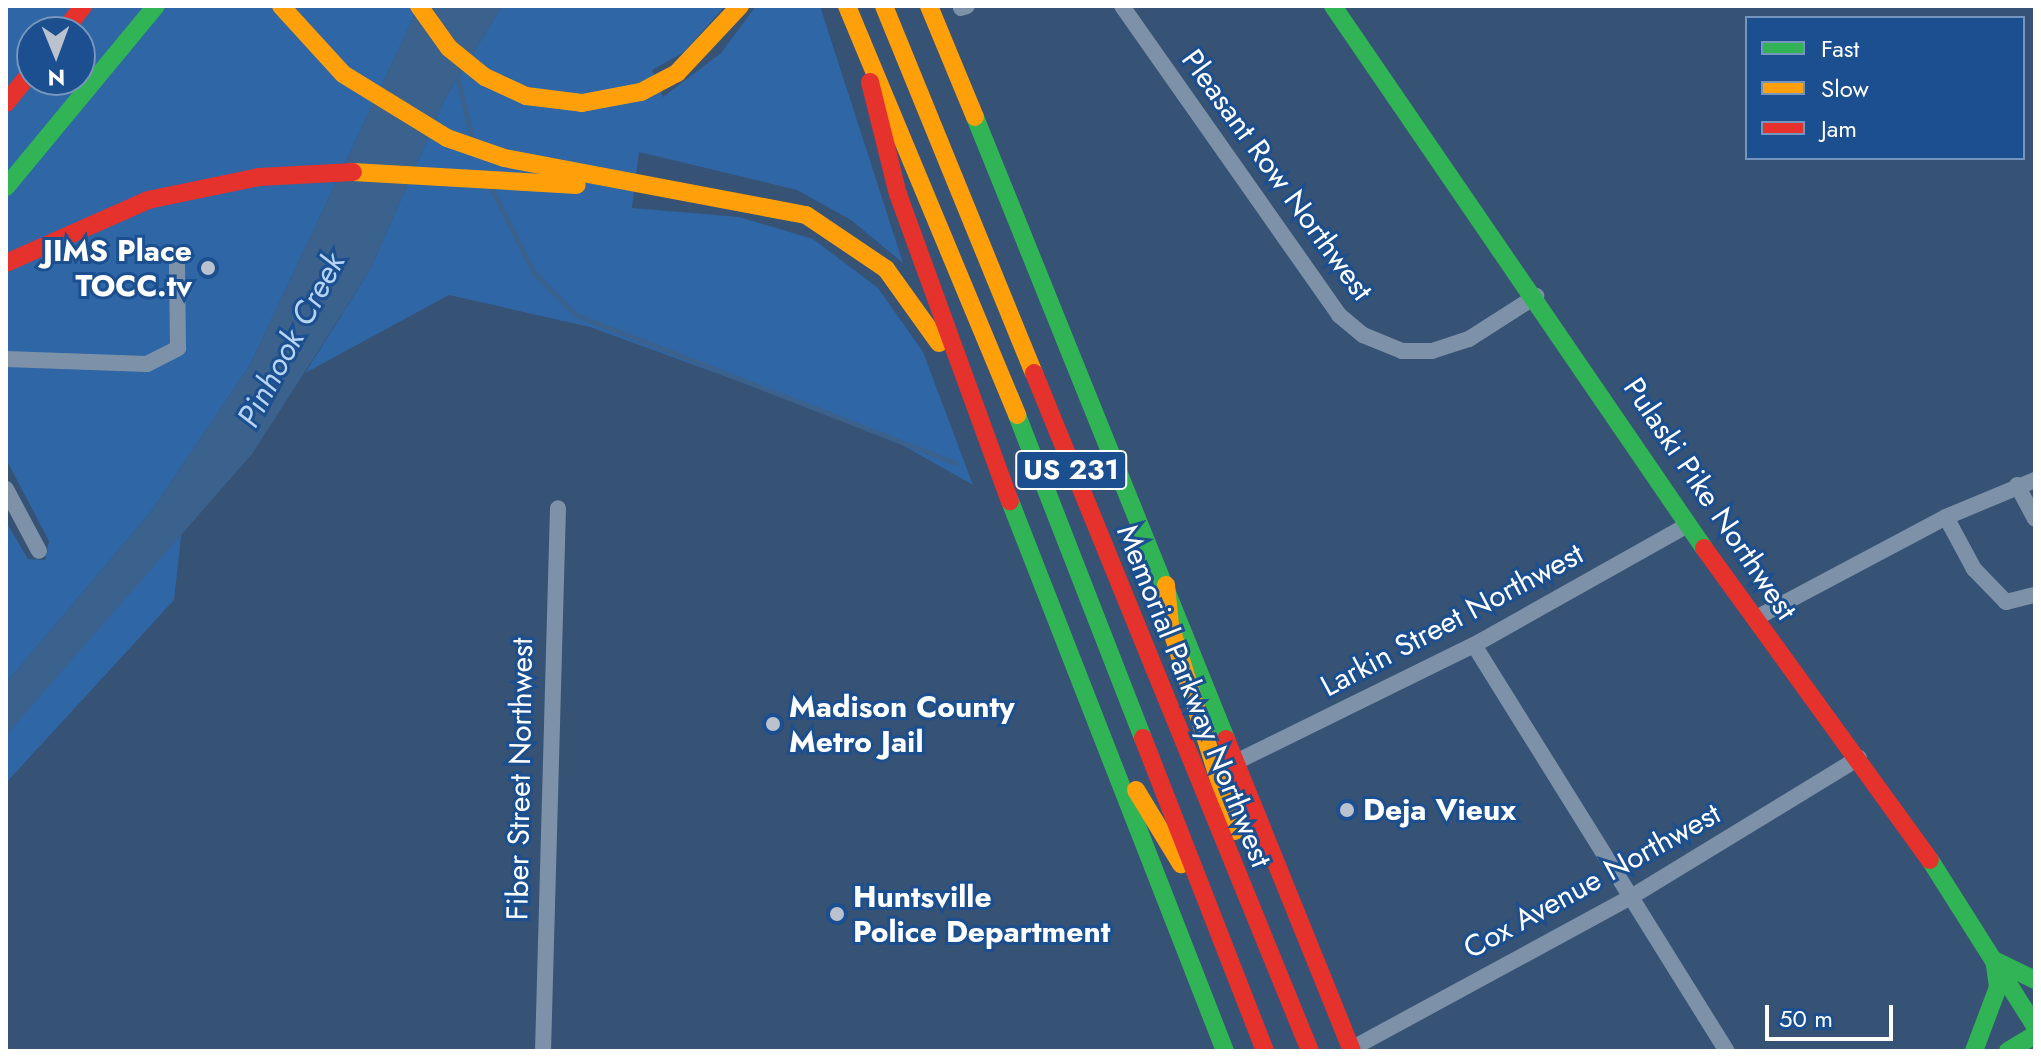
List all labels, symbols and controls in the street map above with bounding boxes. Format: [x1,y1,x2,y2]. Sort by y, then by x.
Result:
north arrow [16,16,96,96]
legend [1745,16,2025,160]
text: Fast [1821,31,1859,66]
street label: Pleasant Row Northwest [1174,43,1380,307]
text: N [47,62,65,94]
text: Slow [1821,71,1869,106]
text: Jam [1821,111,1857,146]
place label: JIMS Place TOCC.tv [43,233,192,304]
water label: Pinhook Creek [229,246,353,434]
marker: JIMS Place TOCC.tv [199,259,217,277]
street label: Pulaski Pike Northwest [1616,371,1804,627]
road number: US 231 [1015,446,1127,494]
street label: Memorial Parkway Northwest [1109,520,1279,872]
street label: Larkin Street Northwest [1315,536,1589,704]
street label: Fiber Street Northwest [500,637,540,921]
place label: Madison County Metro Jail [789,689,1015,760]
marker: Madison County Metro Jail [764,715,782,733]
place label: Deja Vieux [1363,792,1516,828]
street label: Cox Avenue Northwest [1457,795,1727,967]
marker: Deja Vieux [1338,801,1356,819]
place label: Huntsville Police Department [853,879,1110,950]
marker: Huntsville Police Department [828,905,846,923]
scale bar [1769,989,1897,1039]
text: 50 m [1779,1001,1833,1036]

